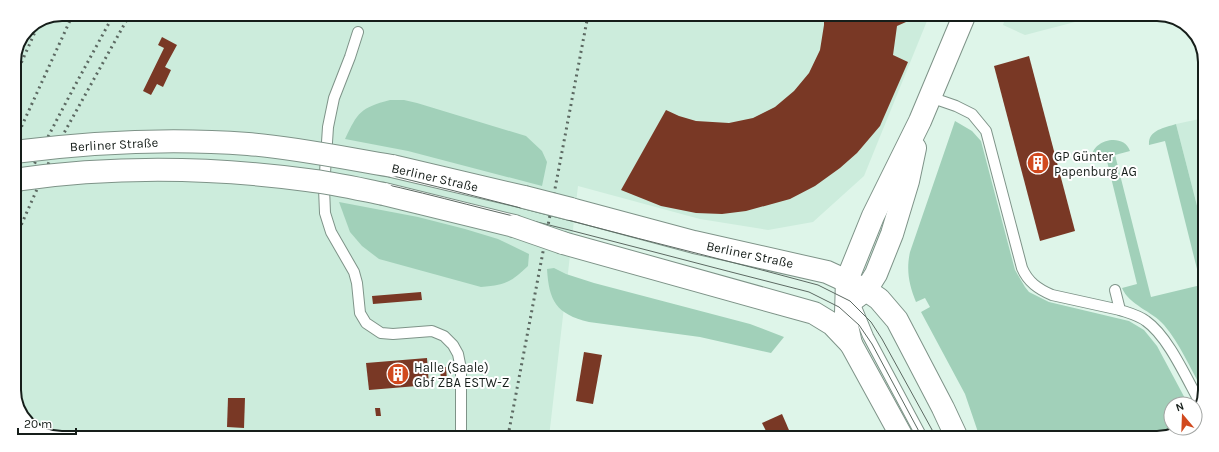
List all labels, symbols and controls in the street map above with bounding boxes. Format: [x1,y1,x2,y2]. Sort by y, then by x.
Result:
street label: Berliner Straße [69,135,159,154]
place label: GP Günter Papenburg AG [1054,149,1137,179]
building icon: GP Günter Papenburg AG [1025,150,1051,176]
street label: Berliner Straße [390,160,480,195]
street label: Berliner Straße [705,238,795,271]
place label: Halle (Saale) Gbf ZBA ESTW-Z [414,360,509,390]
building icon: Halle (Saale) Gbf ZBA ESTW-Z [385,361,411,387]
north arrow [1163,396,1203,436]
text: N [1174,400,1186,414]
scale bar [18,410,76,436]
text: 20 m [24,417,52,431]

